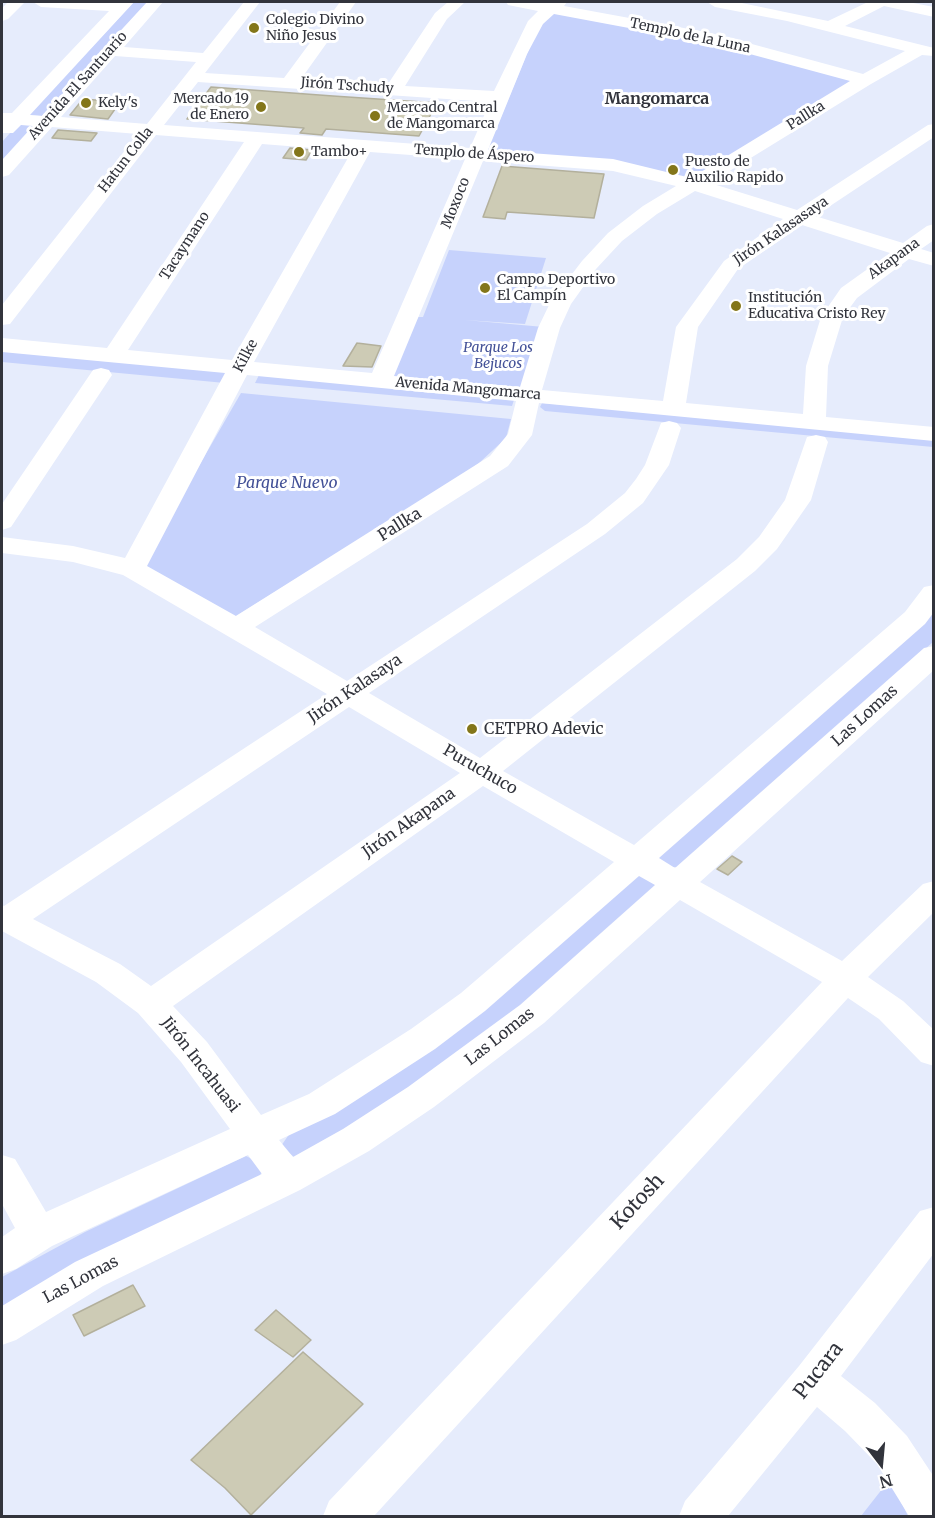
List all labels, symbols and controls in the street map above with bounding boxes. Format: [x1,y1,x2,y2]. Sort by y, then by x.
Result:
place label: Colegio Divino Niño Jesus [266,12,364,44]
street label: Templo de la Luna [628,15,752,57]
marker: Colegio Divino Niño Jesus [247,21,261,35]
street label: Avenida El Santuario [25,28,131,144]
street label: Jirón Tschudy [300,74,394,98]
district label: Mangomarca [605,89,709,109]
place label: Mercado 19 de Enero [173,91,249,124]
place label: Kely's [98,95,138,111]
marker: Kely's [79,96,93,110]
street label: Pallka [784,98,828,134]
marker: Mercado 19 de Enero [254,100,268,114]
place label: Mercado Central de Mangomarca [387,100,498,132]
marker: Mercado Central de Mangomarca [368,109,382,123]
street label: Hatun Colla [95,124,157,196]
street label: Templo de Áspero [413,141,535,167]
place label: Tambo+ [311,144,368,160]
marker: Tambo+ [292,145,306,159]
place label: Puesto de Auxilio Rapido [685,154,783,186]
marker: Puesto de Auxilio Rapido [666,163,680,177]
street label: Moxoco [438,175,474,231]
street label: Jirón Kalasasaya [731,193,831,269]
street label: Tacaymano [157,209,213,283]
street label: Akapana [865,235,923,283]
place label: Campo Deportivo El Campín [497,272,615,304]
marker: Campo Deportivo El Campín [478,281,492,295]
place label: Institución Educativa Cristo Rey [748,290,886,322]
marker: Institución Educativa Cristo Rey [729,299,743,313]
street label: Kilke [230,337,262,375]
park label: Parque Los Bejucos [463,340,533,372]
street label: Avenida Mangomarca [395,374,541,404]
park label: Parque Nuevo [236,473,338,493]
street label: Pallka [375,504,425,546]
street label: Jirón Kalasaya [304,651,406,727]
street label: Las Lomas [828,681,902,751]
place label: CETPRO Adevic [484,719,604,739]
marker: CETPRO Adevic [465,722,479,736]
street label: Puruchuco [439,741,521,799]
street label: Jirón Akapana [359,784,459,862]
street label: Las Lomas [462,1004,538,1070]
street label: Jirón Incahuasi [157,1013,243,1117]
street label: Kotosh [606,1169,670,1235]
street label: Las Lomas [40,1252,122,1308]
street label: Pucara [789,1338,849,1404]
north arrow [851,1434,911,1494]
text: N [877,1470,895,1493]

